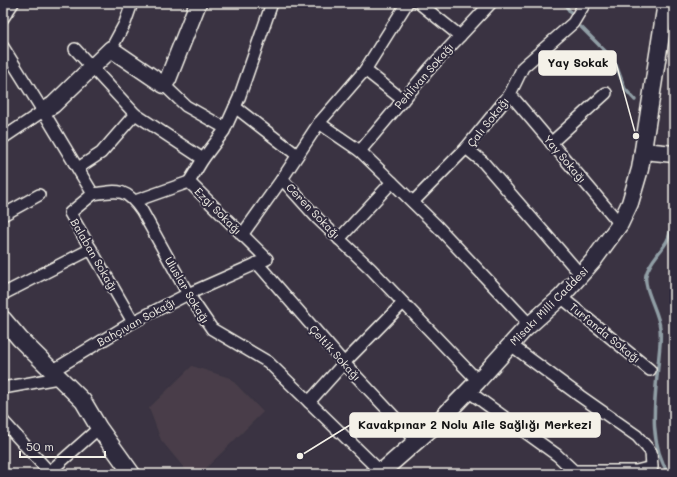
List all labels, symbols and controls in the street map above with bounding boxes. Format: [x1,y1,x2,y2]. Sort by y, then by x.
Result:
street label: Pehlivan Sokağı [391,39,457,112]
callout: Yay Sokak [539,51,616,75]
text: Yay Sokak [547,54,609,70]
street label: Çalı Sokağı [463,94,512,150]
street label: Yay Sokağı [541,131,590,186]
street label: Ceren Sokağı [283,180,344,242]
street label: Ezgi Sokağı [192,184,245,237]
street label: Balaban Sokağı [67,215,121,294]
street label: Uluslar Sokağı [162,254,213,326]
street label: Misakı Milli Caddesi [506,263,591,348]
street label: Bahçıvan Sokağı [94,294,178,349]
street label: Turfanda Sokağı [567,299,644,366]
street label: Çeltik Sokağı [306,322,364,384]
callout: Kavakpınar 2 Nolu Aile Sağlığı Merkezi [350,413,600,437]
text: Kavakpınar 2 Nolu Aile Sağlığı Merkezi [358,416,592,432]
scale bar [20,433,105,459]
text: 50 m [26,438,54,454]

